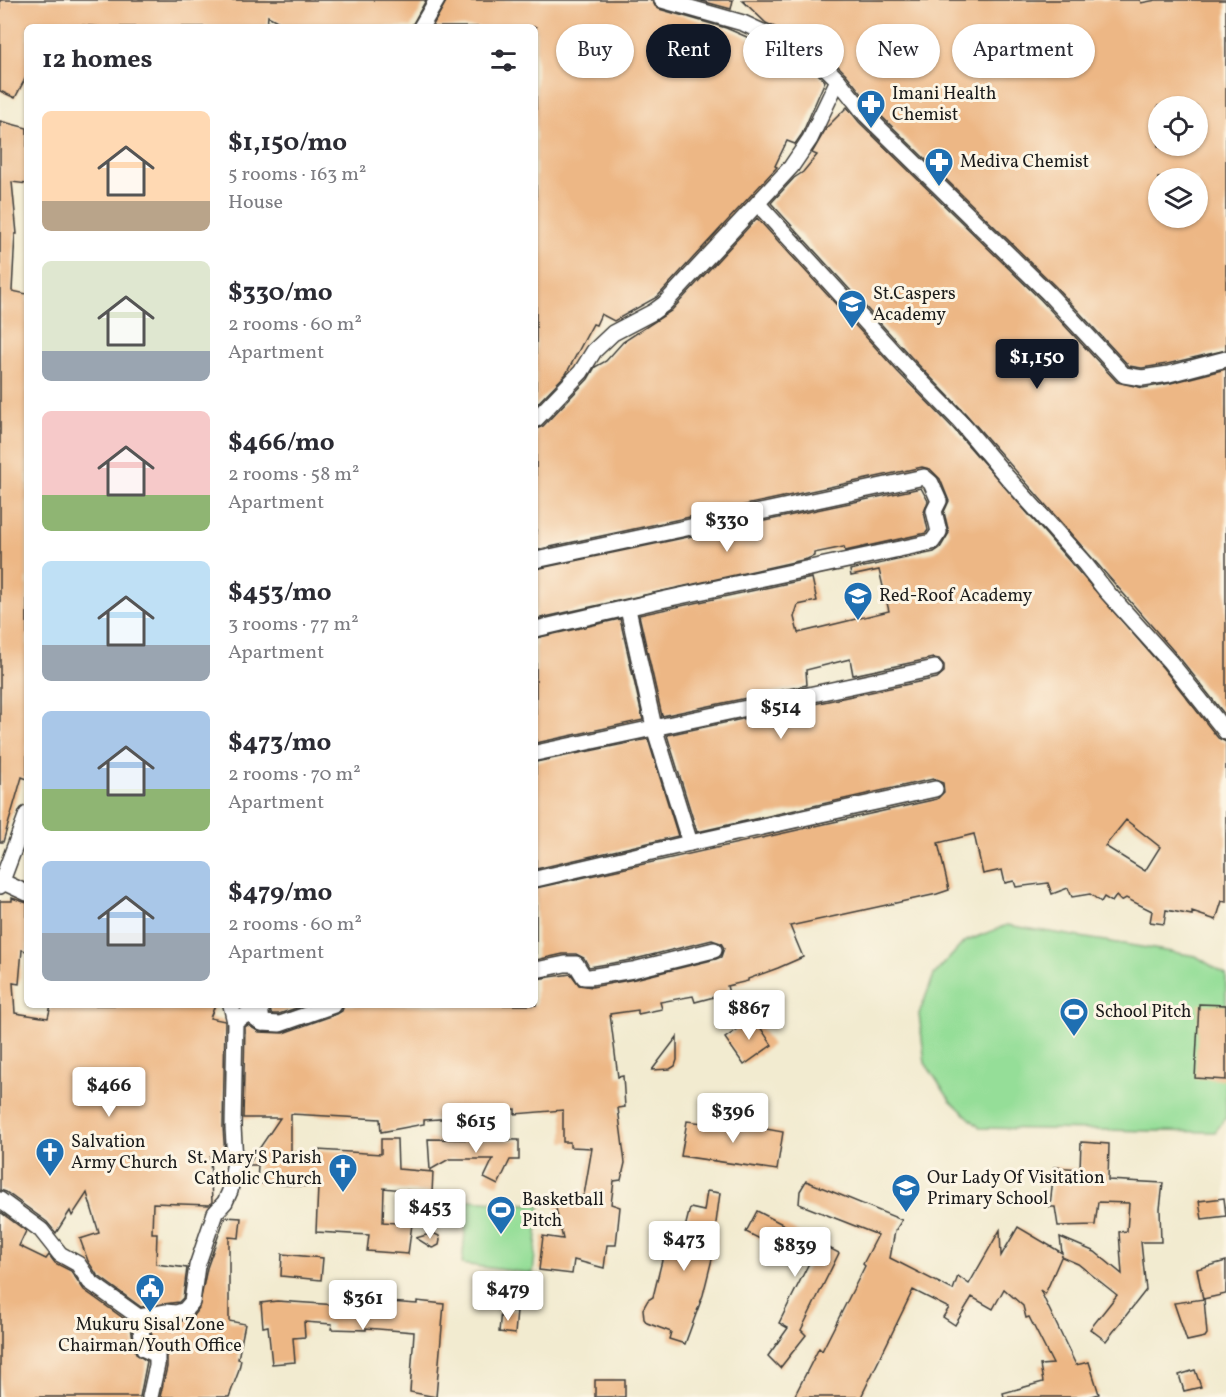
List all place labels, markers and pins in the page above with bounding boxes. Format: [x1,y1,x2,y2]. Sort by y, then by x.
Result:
place label: Imani Health Chemist [892,82,997,128]
pharmacy icon: Imani Health Chemist [855,88,887,130]
pharmacy icon: Mediva Chemist [923,146,955,188]
place label: Mediva Chemist [960,150,1089,175]
place label: St.Caspers Academy [873,282,956,328]
school or university icon: St.Caspers Academy [836,288,868,330]
pin: $1,150 [988,339,1086,390]
pin: $330 [691,502,763,553]
school or university icon: Red-Roof Academy [842,580,874,622]
place label: Red-Roof Academy [879,584,1033,609]
pin: $514 [745,689,817,740]
pin: $867 [713,990,785,1041]
sports icon: School Pitch [1058,996,1090,1038]
place label: School Pitch [1095,1000,1192,1025]
pin: $466 [73,1067,145,1118]
pin: $396 [697,1093,769,1144]
pin: $615 [440,1103,512,1154]
place label: Salvation Army Church [71,1130,178,1176]
church icon: Salvation Army Church [34,1136,66,1178]
place label: St. Mary'S Parish Catholic Church [187,1146,322,1192]
church icon: St. Mary'S Parish Catholic Church [327,1152,359,1194]
place label: Our Lady Of Visitation Primary School [927,1166,1105,1212]
school or university icon: Our Lady Of Visitation Primary School [890,1172,922,1214]
place label: Basketball Pitch [522,1188,604,1234]
pin: $453 [394,1189,466,1240]
sports icon: Basketball Pitch [485,1194,517,1236]
pin: $473 [648,1221,720,1272]
pin: $839 [759,1227,831,1278]
pin: $479 [472,1271,544,1322]
public building icon: Mukuru Sisal Zone Chairman/Youth Office [134,1272,166,1314]
pin: $361 [327,1280,399,1331]
place label: Mukuru Sisal Zone Chairman/Youth Office [58,1313,242,1359]

